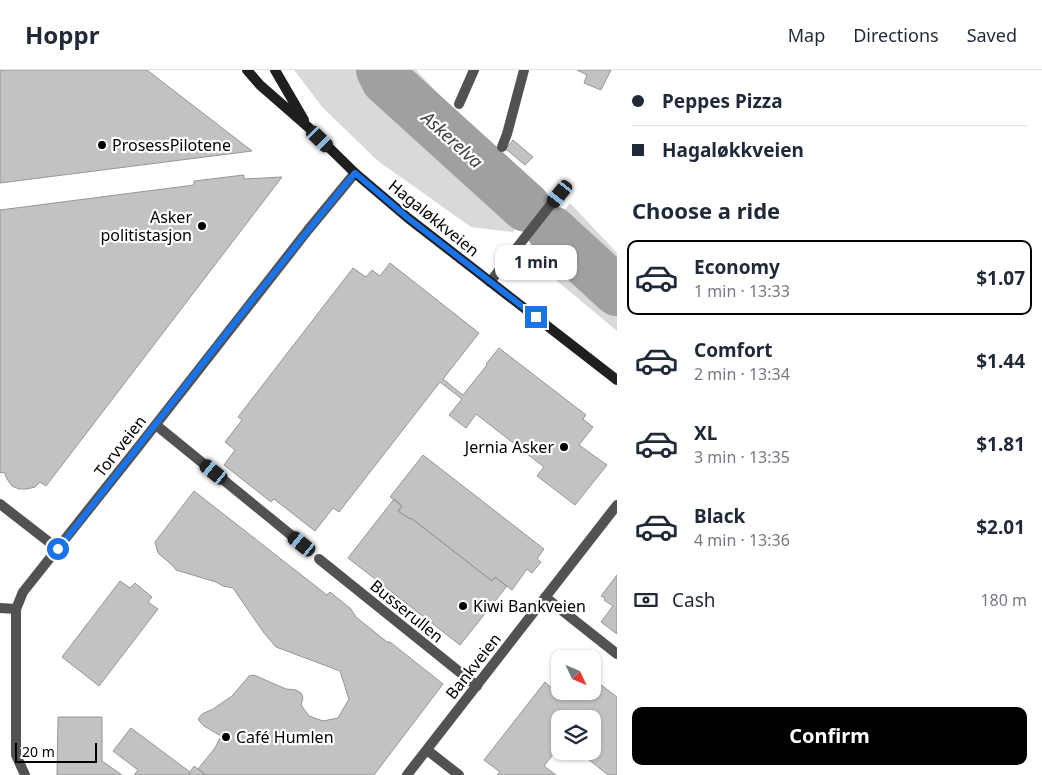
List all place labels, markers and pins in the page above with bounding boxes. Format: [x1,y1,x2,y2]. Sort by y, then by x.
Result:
place label: ProsessPilotene [112,134,231,156]
marker: ProsessPilotene [96,139,108,151]
place label: Asker politistasjon [101,206,192,246]
marker: Asker politistasjon [196,220,208,232]
place label: Jernia Asker [463,436,554,458]
marker: Jernia Asker [558,441,570,453]
place label: Kiwi Bankveien [473,595,586,617]
marker: Kiwi Bankveien [457,600,469,612]
place label: Café Humlen [236,726,334,748]
marker: Café Humlen [220,731,232,743]

